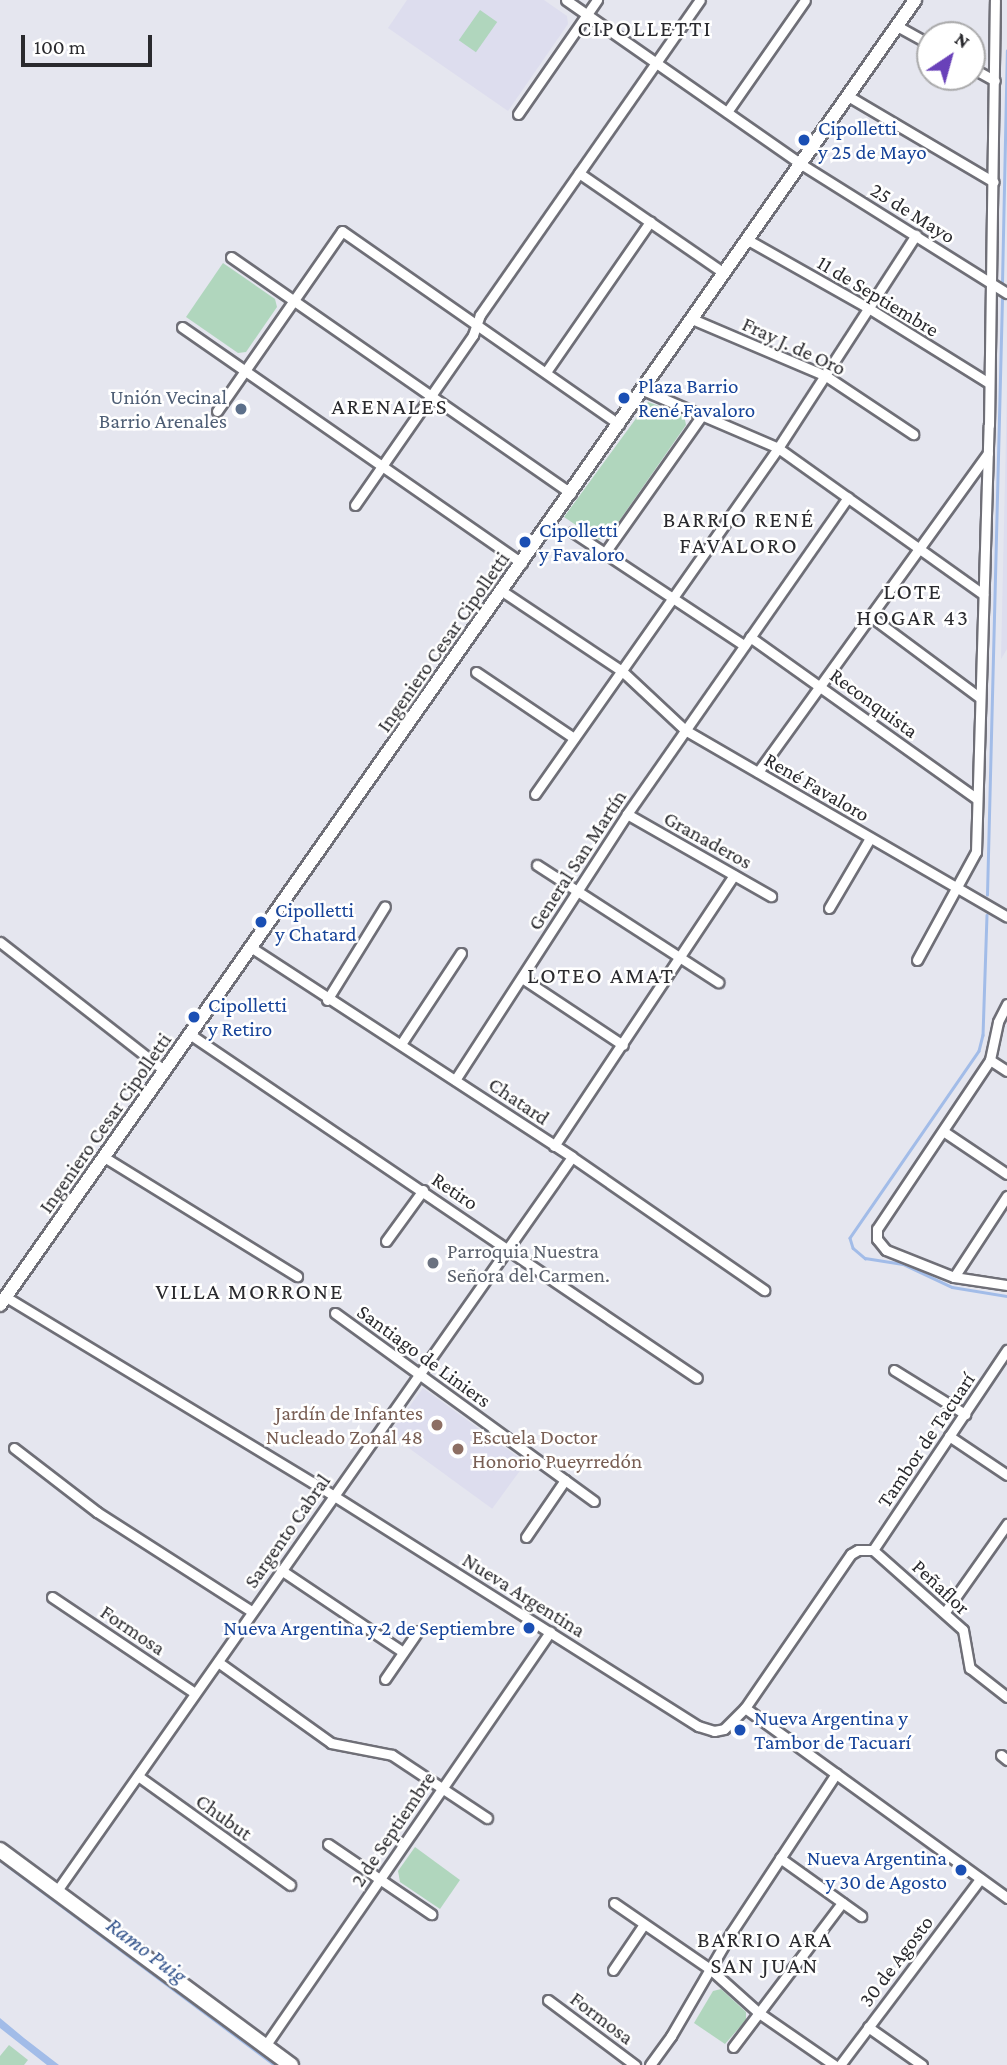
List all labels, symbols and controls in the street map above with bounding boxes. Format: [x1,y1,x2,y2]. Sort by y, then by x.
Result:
district label: CIPOLLETTI [579,14,711,42]
scale bar [24,21,156,65]
north arrow [916,21,986,91]
text: N [951,28,974,53]
text: 100 m [34,35,86,59]
place label: Cipolletti y 25 de Mayo [818,115,927,165]
marker: Cipolletti y 25 de Mayo [796,132,812,148]
street label: 25 de Mayo [866,177,960,249]
street label: 11 de Septiembre [812,250,944,342]
street label: Fray J. de Oro [738,311,850,381]
place label: Plaza Barrio René Favaloro [638,373,755,423]
place label: Unión Vecinal Barrio Arenales [99,384,227,434]
marker: Plaza Barrio René Favaloro [616,390,632,406]
district label: ARENALES [332,392,448,420]
marker: Unión Vecinal Barrio Arenales [233,401,249,417]
district label: BARRIO RENÉ FAVALORO [664,505,814,559]
place label: Cipolletti y Favaloro [539,517,625,567]
marker: Cipolletti y Favaloro [517,534,533,550]
street label: Ingeniero Cesar Cipolletti [371,547,515,737]
district label: LOTE HOGAR 43 [857,577,969,631]
street label: Reconquista [825,663,923,743]
street label: René Favaloro [760,747,874,827]
street label: General San Martín [522,785,632,935]
street label: Granaderos [659,805,757,875]
place label: Cipolletti y Chatard [275,897,357,947]
marker: Cipolletti y Chatard [253,914,269,930]
district label: LOTEO AMAT [528,961,674,989]
place label: Cipolletti y Retiro [208,992,287,1042]
marker: Cipolletti y Retiro [186,1009,202,1025]
street label: Ingeniero Cesar Cipolletti [33,1028,177,1218]
street label: Chatard [484,1072,554,1130]
street label: Retiro [427,1166,483,1216]
place label: Parroquia Nuestra Señora del Carmen. [447,1238,610,1288]
marker: Parroquia Nuestra Señora del Carmen. [425,1255,441,1271]
district label: VILLA MORRONE [157,1277,343,1305]
street label: Santiago de Liniers [352,1299,496,1413]
street label: Tambor de Tacuarí [872,1368,980,1512]
place label: Jardín de Infantes Nucleado Zonal 48 [266,1400,423,1450]
marker: Jardín de Infantes Nucleado Zonal 48 [429,1417,445,1433]
place label: Escuela Doctor Honorio Pueyrredón [472,1424,642,1474]
marker: Escuela Doctor Honorio Pueyrredón [450,1441,466,1457]
street label: Sargento Cabral [238,1469,336,1593]
street label: Nueva Argentina [458,1547,590,1643]
street label: Peñaflor [907,1554,975,1620]
street label: Formosa [96,1599,170,1661]
place label: Nueva Argentina y 2 de Septiembre [223,1615,515,1641]
marker: Nueva Argentina y 2 de Septiembre [521,1620,537,1636]
place label: Nueva Argentina y Tambor de Tacuarí [754,1705,911,1755]
marker: Nueva Argentina y Tambor de Tacuarí [732,1722,748,1738]
street label: 2 de Septiembre [345,1766,441,1892]
street label: Chubut [191,1788,257,1846]
place label: Nueva Argentina y 30 de Agosto [807,1845,947,1895]
marker: Nueva Argentina y 30 de Agosto [953,1862,969,1878]
street label: 30 de Agosto [854,1910,938,2012]
water label: Ramo Puig [101,1911,193,1989]
district label: BARRIO ARA SAN JUAN [698,1925,832,1979]
street label: Formosa [565,1986,639,2050]

